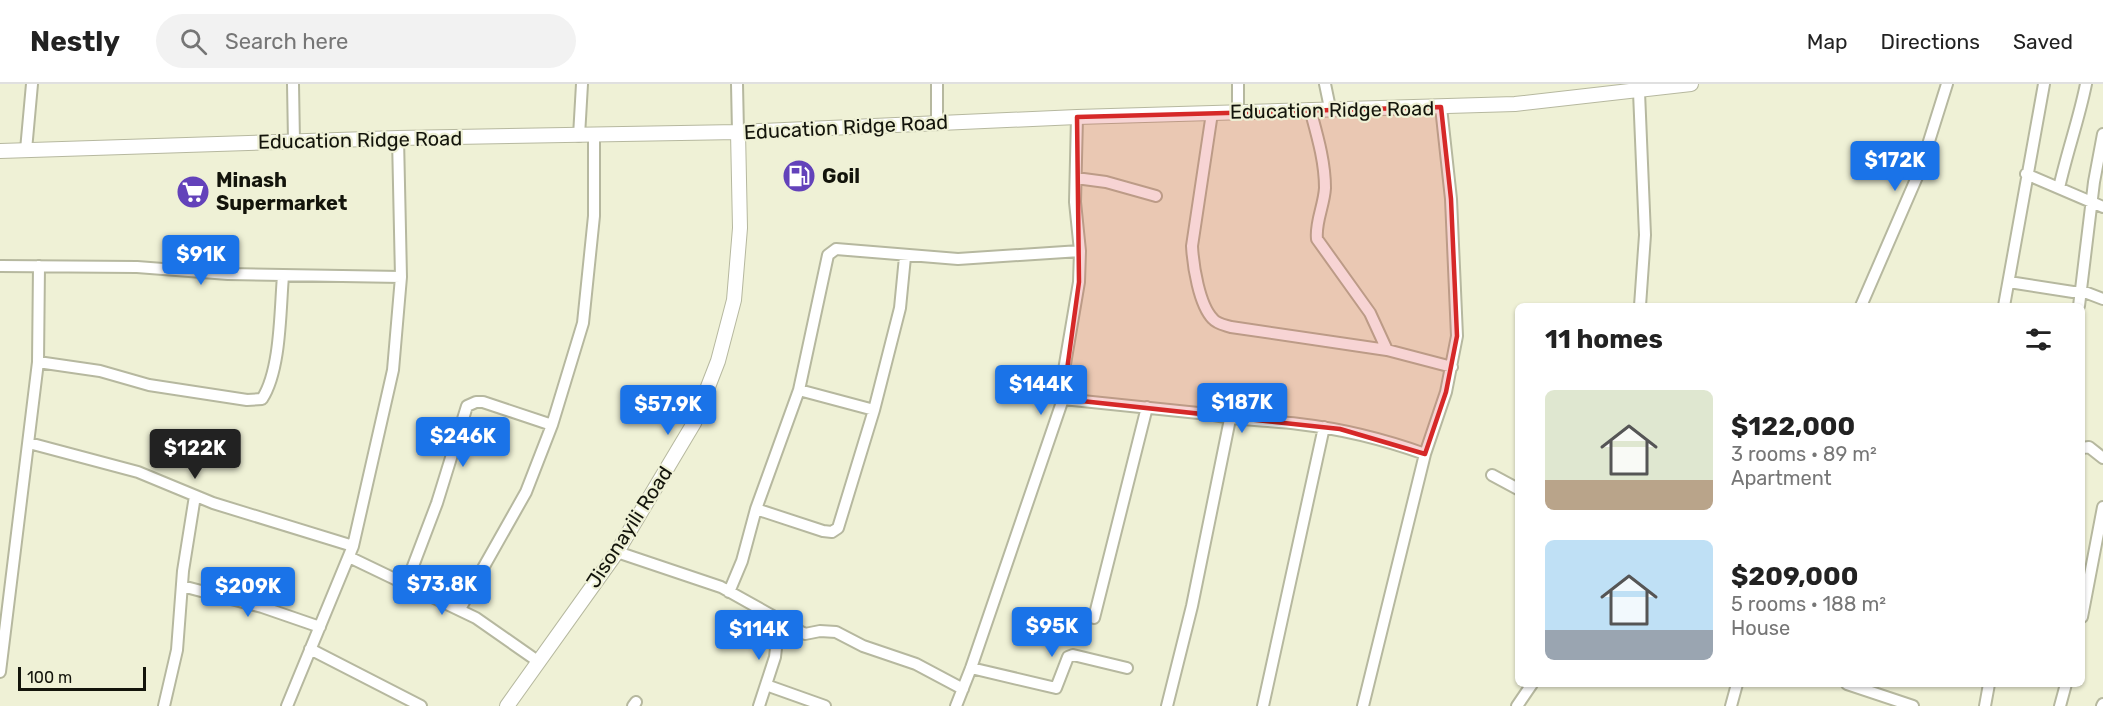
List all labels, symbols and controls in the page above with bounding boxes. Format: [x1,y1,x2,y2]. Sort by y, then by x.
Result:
search box [156,14,576,68]
text: Nestly [30,25,120,58]
icon: search [177,25,210,58]
text: Search here [225,28,348,55]
text: Map [1807,29,1848,54]
text: Directions [1881,29,1980,54]
text: Saved [2013,29,2073,54]
street label: Education Ridge Road [1230,96,1434,124]
street label: Education Ridge Road [743,110,949,144]
street label: Education Ridge Road [258,126,462,154]
pin: $172K [1853,141,1937,192]
text: $172K [1864,148,1926,172]
fuel station icon: Goil [781,158,817,194]
place label: Goil [822,164,860,188]
place label: Minash Supermarket [216,168,347,215]
supermarket icon: Minash Supermarket [175,174,211,210]
pin: $91K [165,235,237,286]
text: $91K [176,242,226,266]
icon: filters [2022,323,2055,356]
text: 11 homes [1545,324,1663,355]
pin: $144K [999,365,1083,416]
text: $144K [1009,372,1073,396]
pin: $187K [1200,383,1284,434]
pin: $57.9K [619,385,717,436]
text: $187K [1211,390,1273,414]
text: $57.9K [634,392,702,416]
text: $122,000 [1731,411,1855,442]
icon: home [1593,414,1665,486]
pin: $246K [421,417,505,468]
text: $246K [430,424,496,448]
pin: $122K [153,429,237,480]
text: $122K [164,436,226,460]
text: 3 rooms · 89 m² [1731,442,1877,466]
street label: Jisonayili Road [581,462,677,592]
text: Apartment [1731,466,1832,490]
text: $209,000 [1731,561,1858,592]
icon: home [1593,564,1665,636]
pin: $73.8K [393,565,491,616]
pin: $209K [206,567,290,618]
text: $73.8K [407,572,477,596]
text: $209K [215,574,281,598]
text: 5 rooms · 188 m² [1731,592,1886,616]
pin: $95K [1016,607,1088,658]
pin: $114K [717,610,801,661]
text: $95K [1026,614,1078,638]
text: House [1731,616,1790,640]
text: $114K [729,617,789,641]
scale bar [18,664,146,692]
text: 100 m [27,668,72,687]

